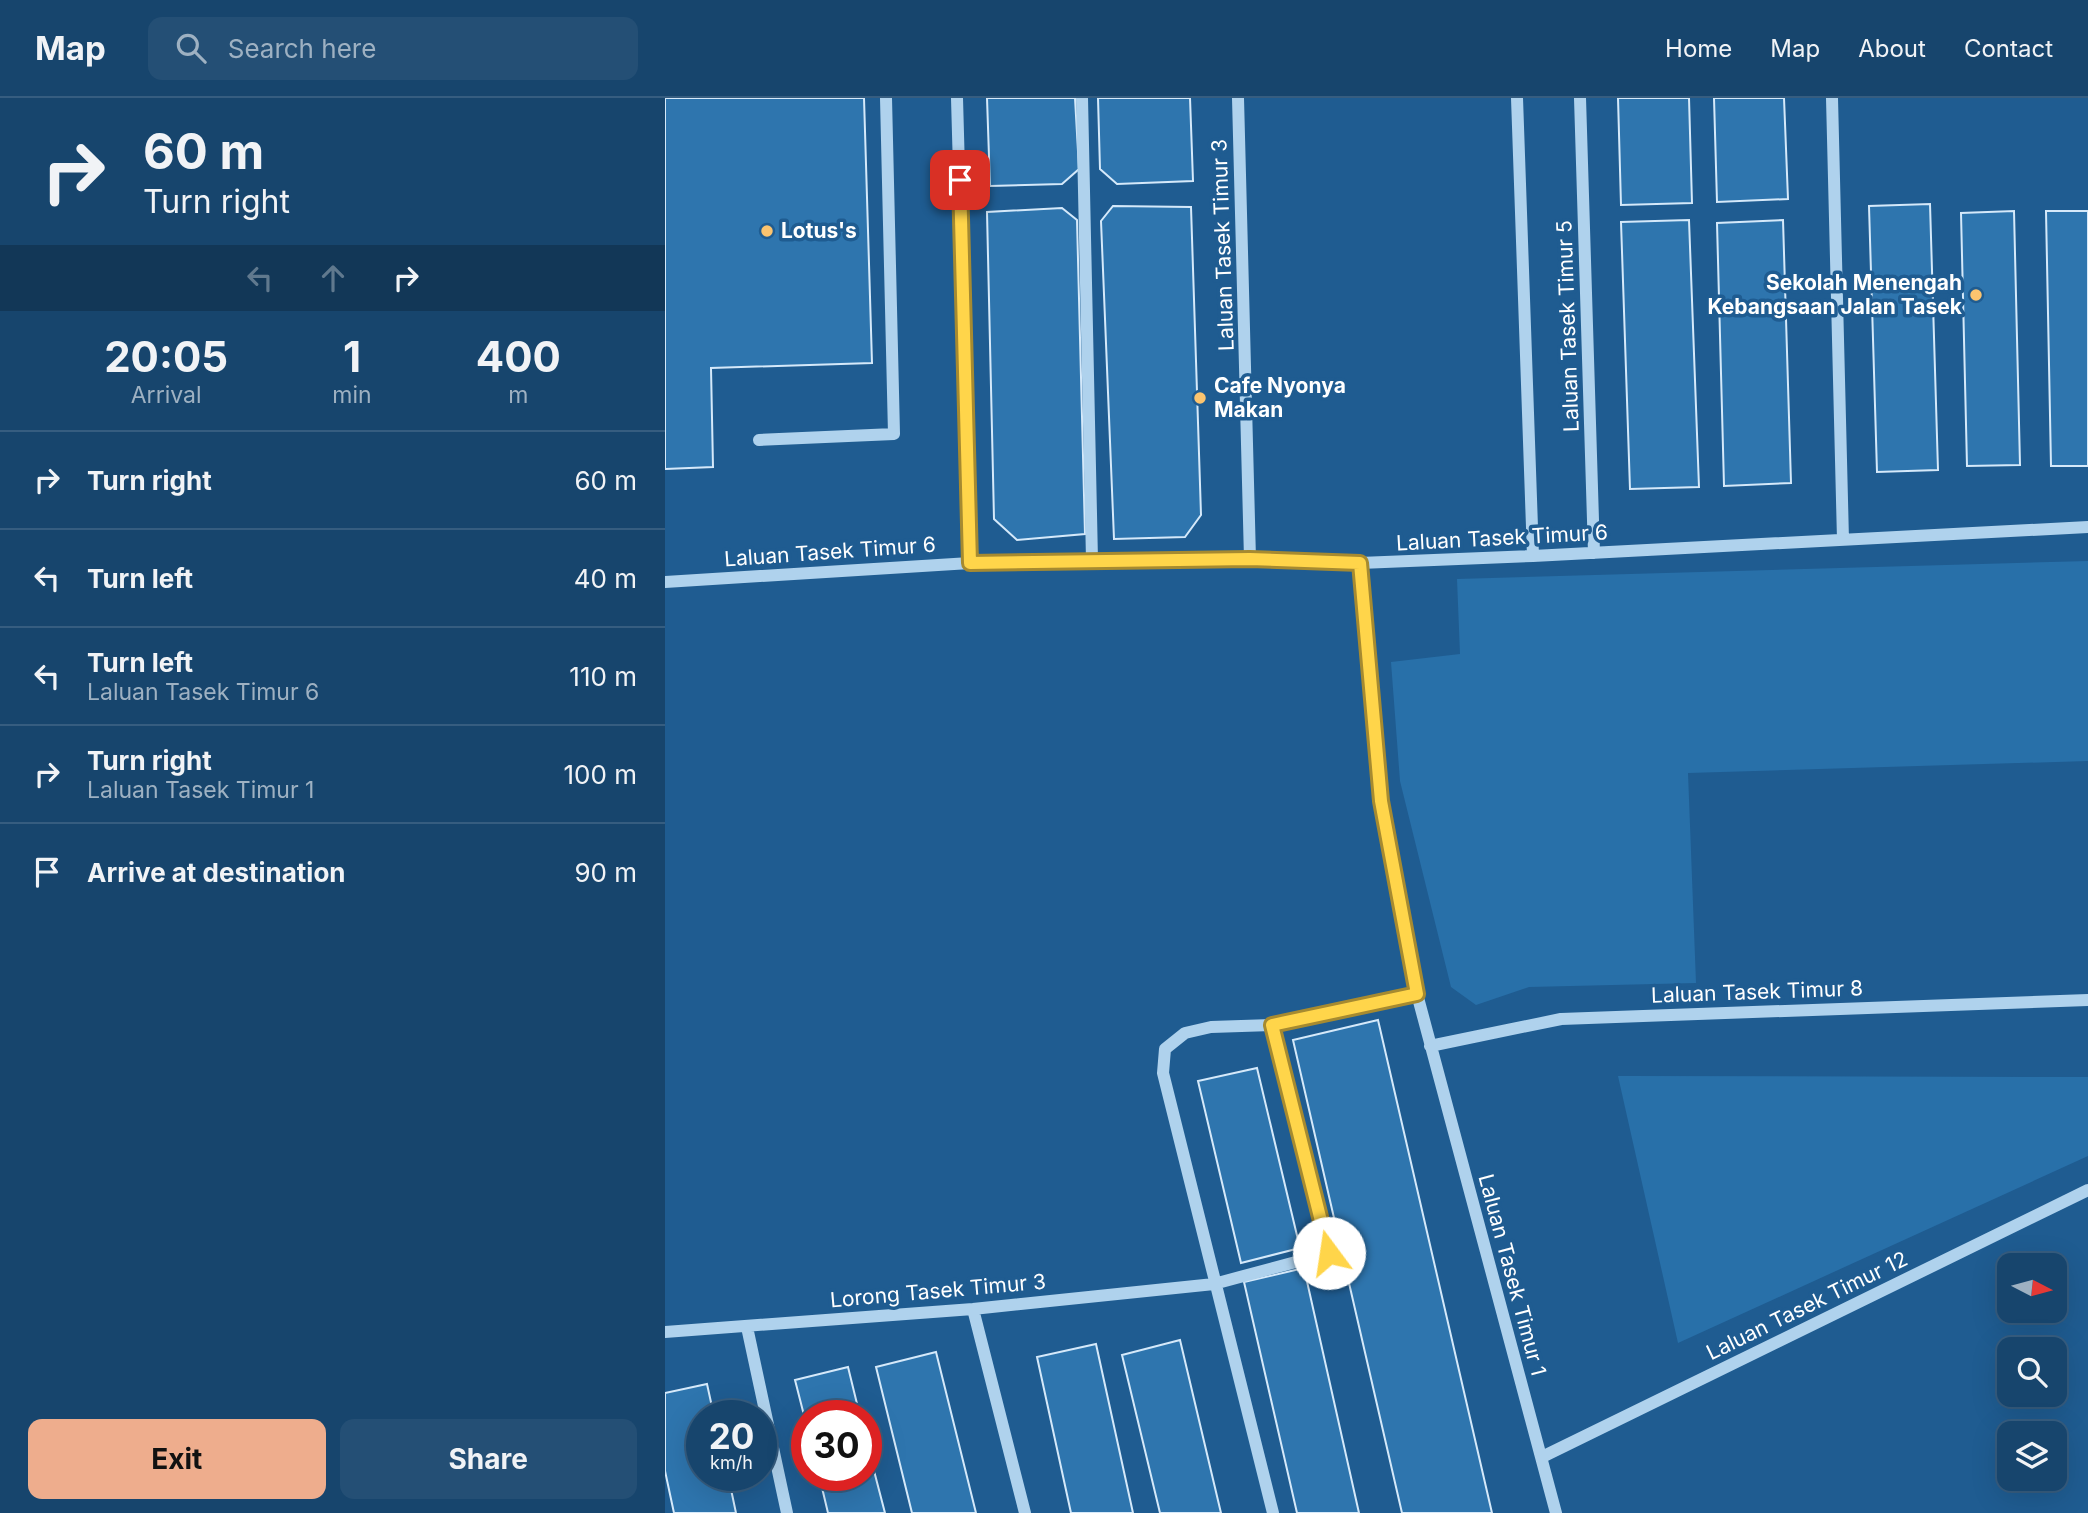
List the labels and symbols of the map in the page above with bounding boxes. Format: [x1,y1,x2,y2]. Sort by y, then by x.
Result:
street label: Laluan Tasek Timur 3 [1206,139,1239,351]
pin [930,150,990,210]
place label: Lotus's [781,218,857,243]
street label: Laluan Tasek Timur 5 [1551,220,1584,432]
marker: Lotus's [759,223,775,239]
place label: Sekolah Menengah Kebangsaan Jalan Tasek [1708,270,1963,319]
marker: Sekolah Menengah Kebangsaan Jalan Tasek [1968,287,1984,303]
place label: Cafe Nyonya Makan [1214,373,1346,422]
marker: Cafe Nyonya Makan [1192,390,1208,406]
street label: Laluan Tasek Timur 6 [1395,519,1609,556]
street label: Laluan Tasek Timur 6 [723,532,937,571]
street label: Laluan Tasek Timur 8 [1651,975,1863,1008]
street label: Laluan Tasek Timur 1 [1474,1171,1551,1378]
position arrow [1292,1216,1366,1290]
street label: Laluan Tasek Timur 12 [1702,1246,1911,1365]
north arrow [1997,1253,2067,1323]
street label: Lorong Tasek Timur 3 [829,1269,1047,1312]
speed limit sign: 30 [791,1400,882,1491]

